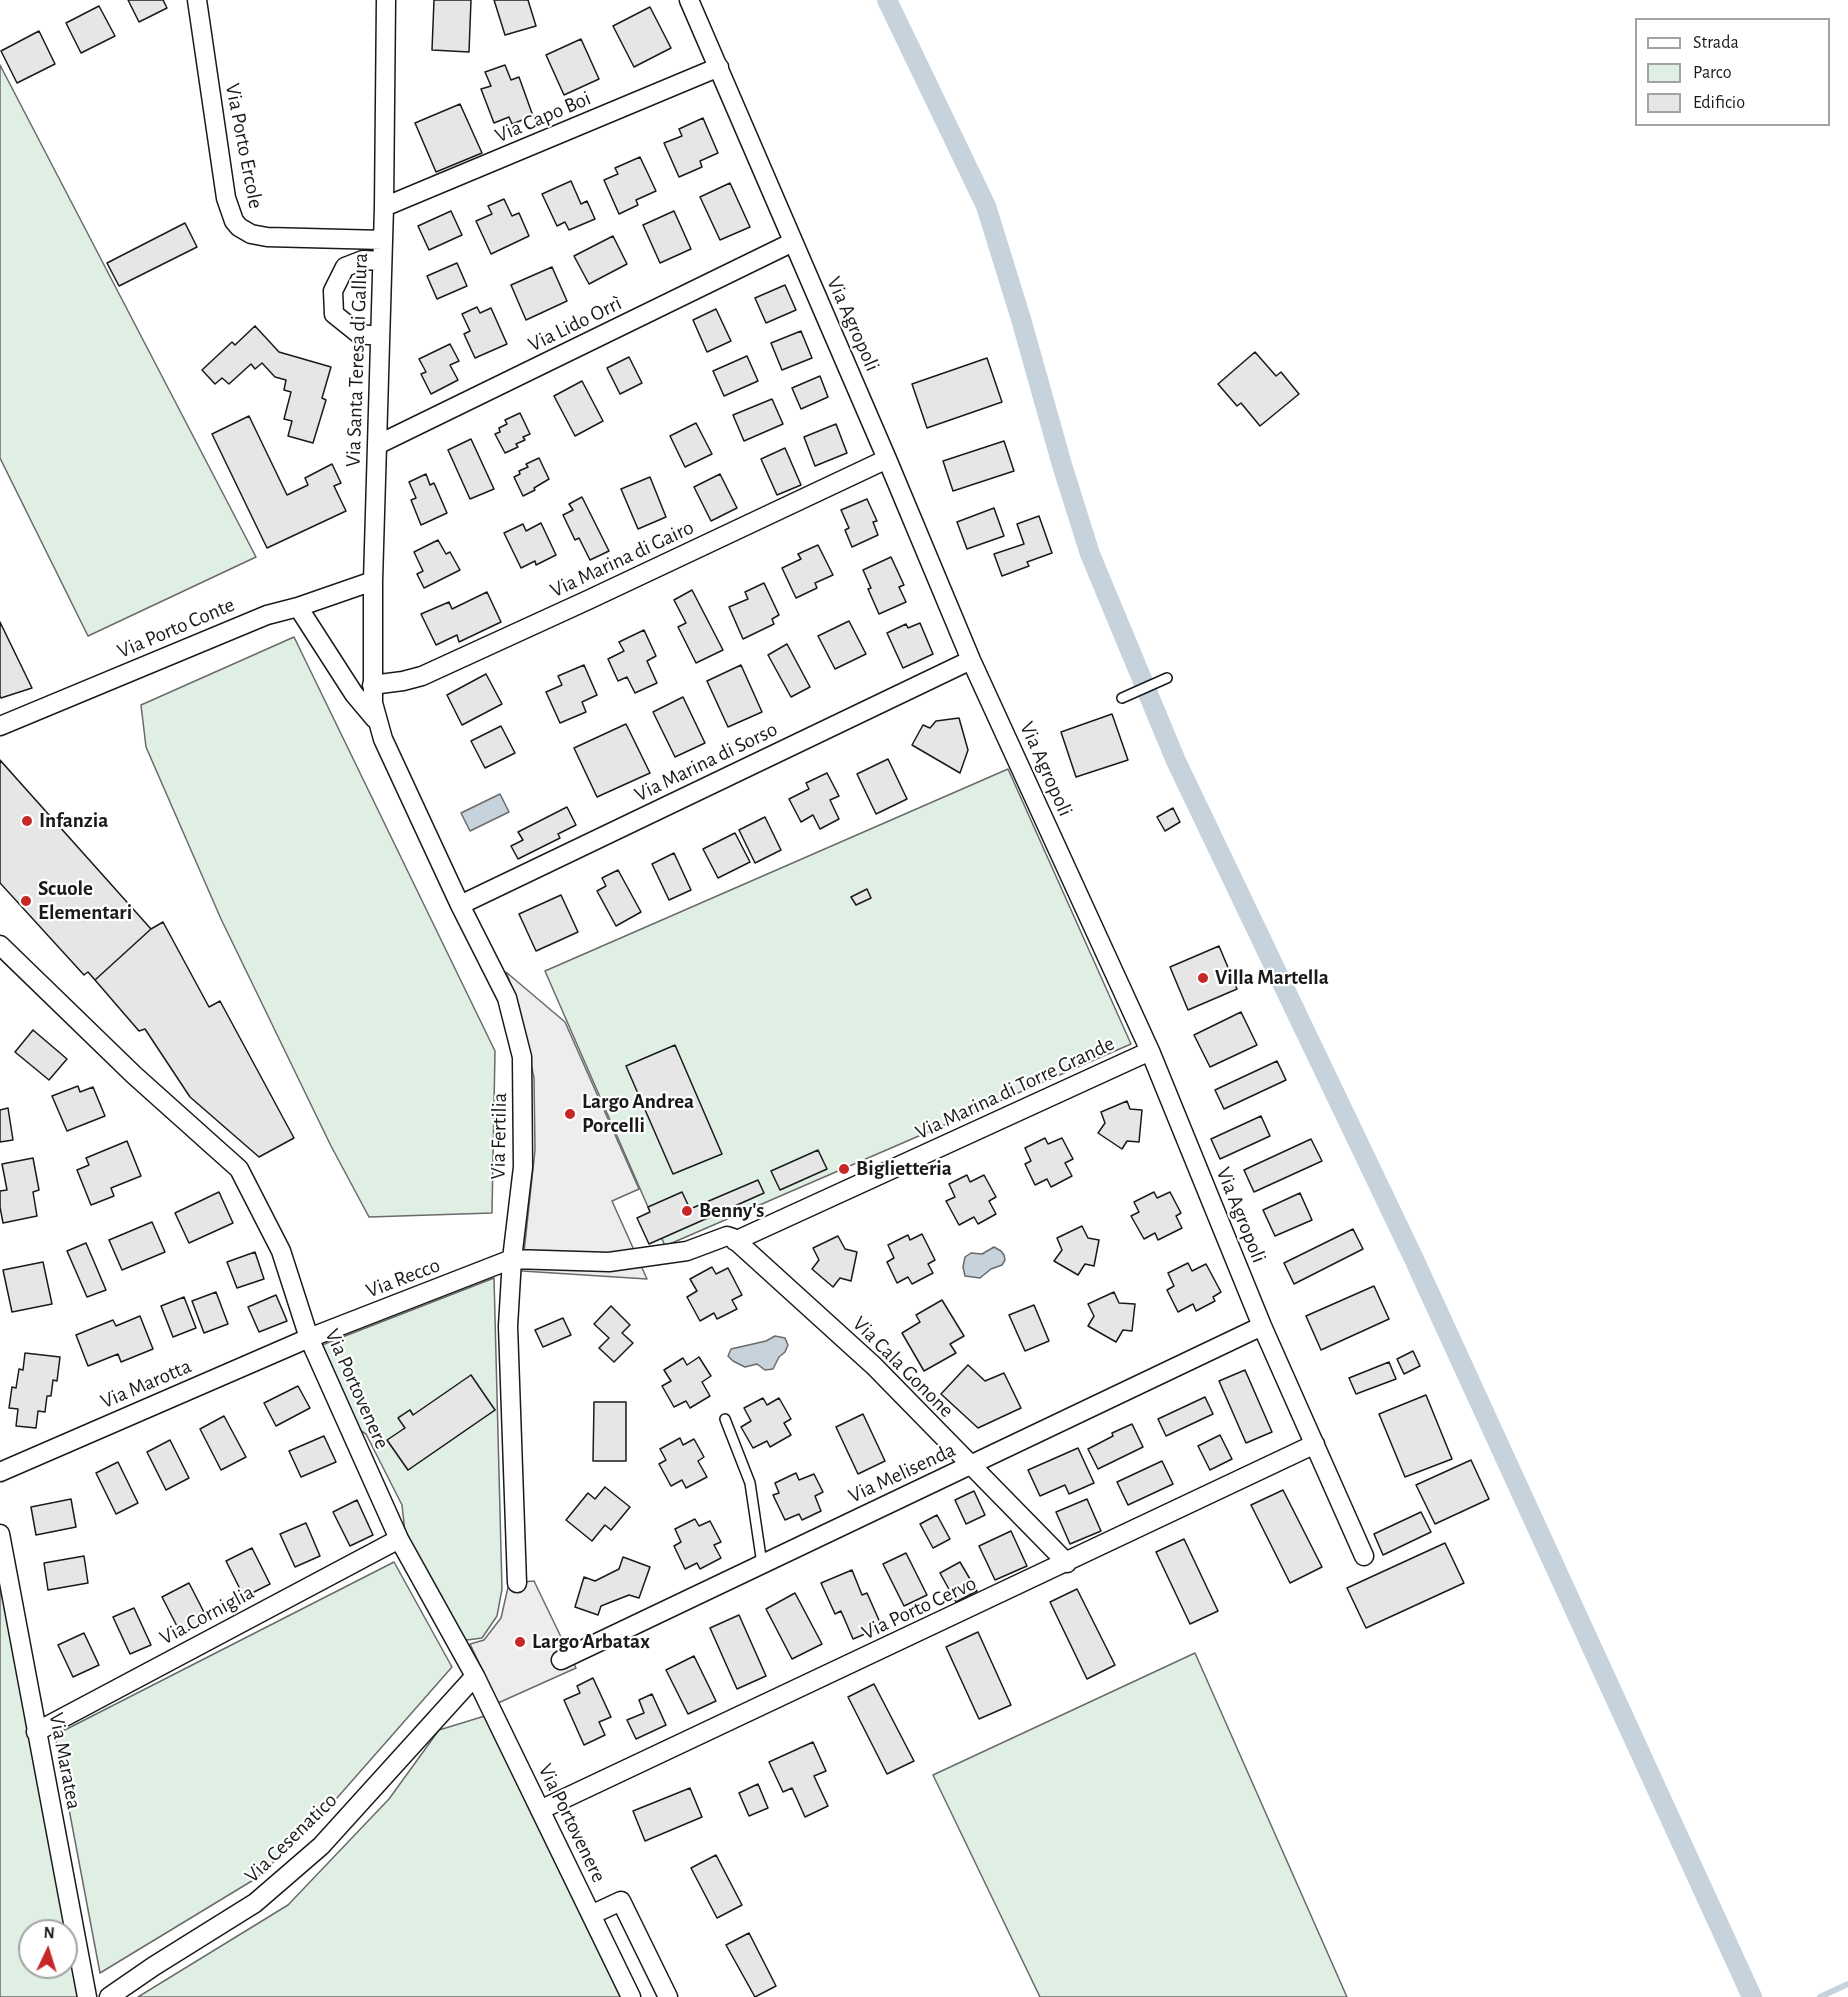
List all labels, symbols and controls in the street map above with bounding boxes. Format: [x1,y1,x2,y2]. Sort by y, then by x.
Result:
legend [1635,18,1830,126]
text: Strada [1693,34,1739,52]
text: Parco [1693,64,1732,82]
street label: Via Porto Ercole [220,81,268,211]
street label: Via Capo Boi [491,86,595,148]
text: Edificio [1693,94,1745,112]
street label: Via Santa Teresa di Gallura [341,252,373,468]
street label: Via Agropoli [821,273,885,375]
street label: Via Lido Orrì [524,291,626,357]
street label: Via Marina di Gairo [546,515,698,603]
street label: Via Porto Conte [114,592,238,664]
street label: Via Marina di Sorso [631,717,781,807]
street label: Via Agropoli [1014,718,1078,820]
place label: Infanzia [39,808,108,834]
marker: Infanzia [20,814,34,828]
place label: Scuole Elementari [38,876,132,926]
marker: Scuole Elementari [19,894,33,908]
place label: Villa Martella [1215,965,1329,991]
marker: Villa Martella [1196,971,1210,985]
street label: Via Marina di Torre Grande [912,1031,1118,1145]
place label: Largo Andrea Porcelli [582,1089,694,1139]
street label: Via Fertilia [486,1092,512,1180]
marker: Largo Andrea Porcelli [563,1107,577,1121]
place label: Biglietteria [856,1156,952,1182]
marker: Biglietteria [837,1162,851,1176]
street label: Via Agropoli [1210,1164,1272,1266]
place label: Benny's [699,1198,764,1224]
marker: Benny's [680,1204,694,1218]
street label: Via Recco [362,1252,444,1304]
street label: Via Cala Gonone [847,1311,959,1423]
street label: Via Portovenere [319,1325,395,1453]
street label: Via Marotta [97,1354,195,1414]
street label: Via Melisenda [845,1437,959,1509]
street label: Via Porto Cervo [858,1571,980,1645]
street label: Via Corniglia [155,1580,259,1650]
place label: Largo Arbatax [532,1629,650,1655]
marker: Largo Arbatax [513,1635,527,1649]
street label: Via Maratea [43,1710,87,1812]
street label: Via Portovenere [532,1760,612,1886]
street label: Via Cesenatico [240,1788,342,1888]
north arrow [18,1919,78,1979]
text: N [43,1925,55,1941]

